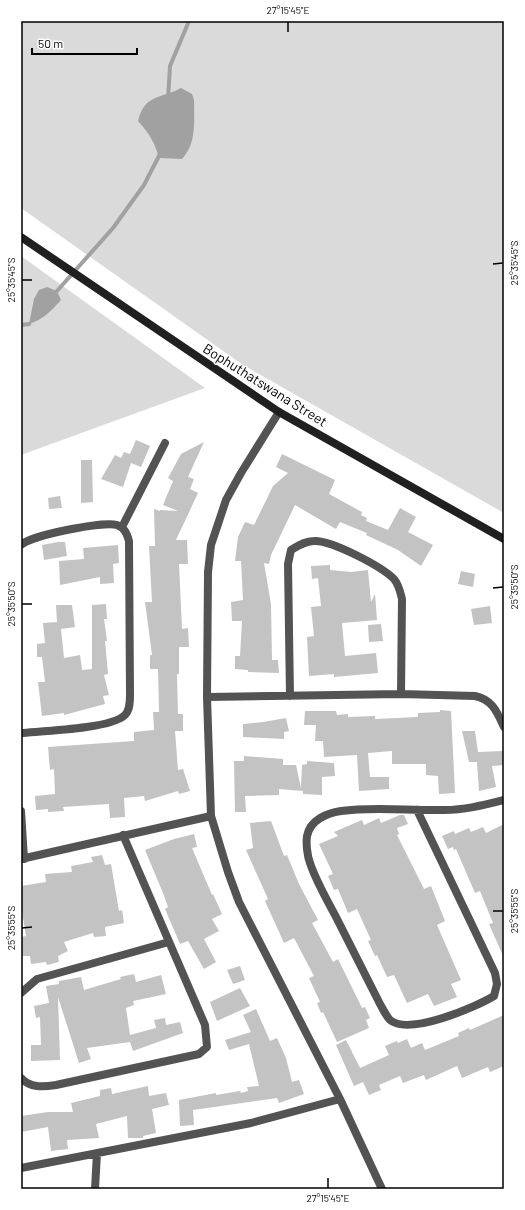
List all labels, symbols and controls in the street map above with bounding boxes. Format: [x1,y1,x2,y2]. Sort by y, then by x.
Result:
text: 27°15'45"E [266,4,310,16]
scale bar [32,30,137,56]
text: 50 m [38,36,63,50]
text: 25°35'45"S [508,240,520,285]
text: 25°35'45"S [5,257,17,302]
street label: Bophuthatswana Street [200,339,330,430]
text: 25°35'50"S [508,564,520,610]
text: 25°35'50"S [5,581,17,627]
text: 25°35'55"S [508,889,520,933]
text: 25°35'55"S [5,906,17,950]
text: 27°15'45"E [306,1192,350,1204]

